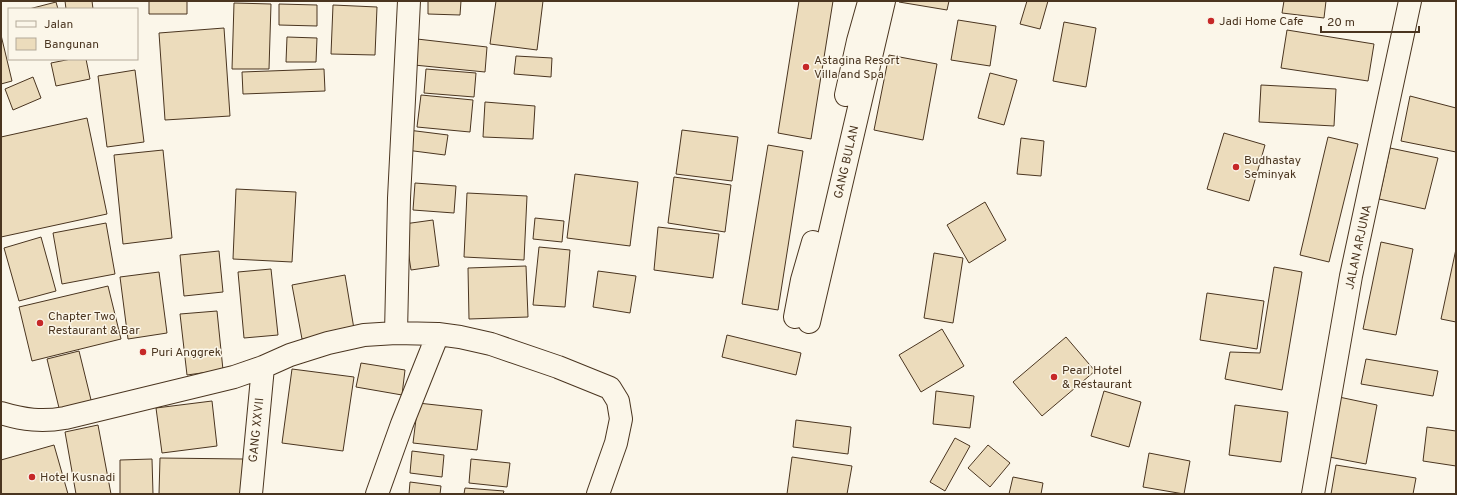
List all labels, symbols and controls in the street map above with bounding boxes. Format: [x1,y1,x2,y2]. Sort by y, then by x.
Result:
legend [8,8,138,60]
scale bar [1321,8,1419,34]
place label: Jadi Home Cafe [1219,14,1304,30]
text: 20 m [1327,15,1355,31]
marker: Jadi Home Cafe [1206,16,1216,26]
text: Jalan [44,17,73,33]
text: Bangunan [44,37,99,53]
place label: Astagina Resort Villa and Spa [814,53,900,83]
marker: Astagina Resort Villa and Spa [801,62,811,72]
street label: GANG BULAN [831,124,863,200]
place label: Budhastay Seminyak [1244,153,1301,183]
marker: Budhastay Seminyak [1231,162,1241,172]
street label: JALAN ARJUNA [1342,203,1376,291]
place label: Chapter Two Restaurant & Bar [48,309,140,339]
marker: Chapter Two Restaurant & Bar [35,318,45,328]
place label: Puri Anggrek [151,345,221,361]
marker: Puri Anggrek [138,347,148,357]
place label: Pearl Hotel & Restaurant [1062,363,1132,393]
marker: Pearl Hotel & Restaurant [1049,372,1059,382]
street label: GANG XXVII [246,397,268,463]
place label: Hotel Kusnadi [40,470,115,486]
marker: Hotel Kusnadi [27,472,37,482]

